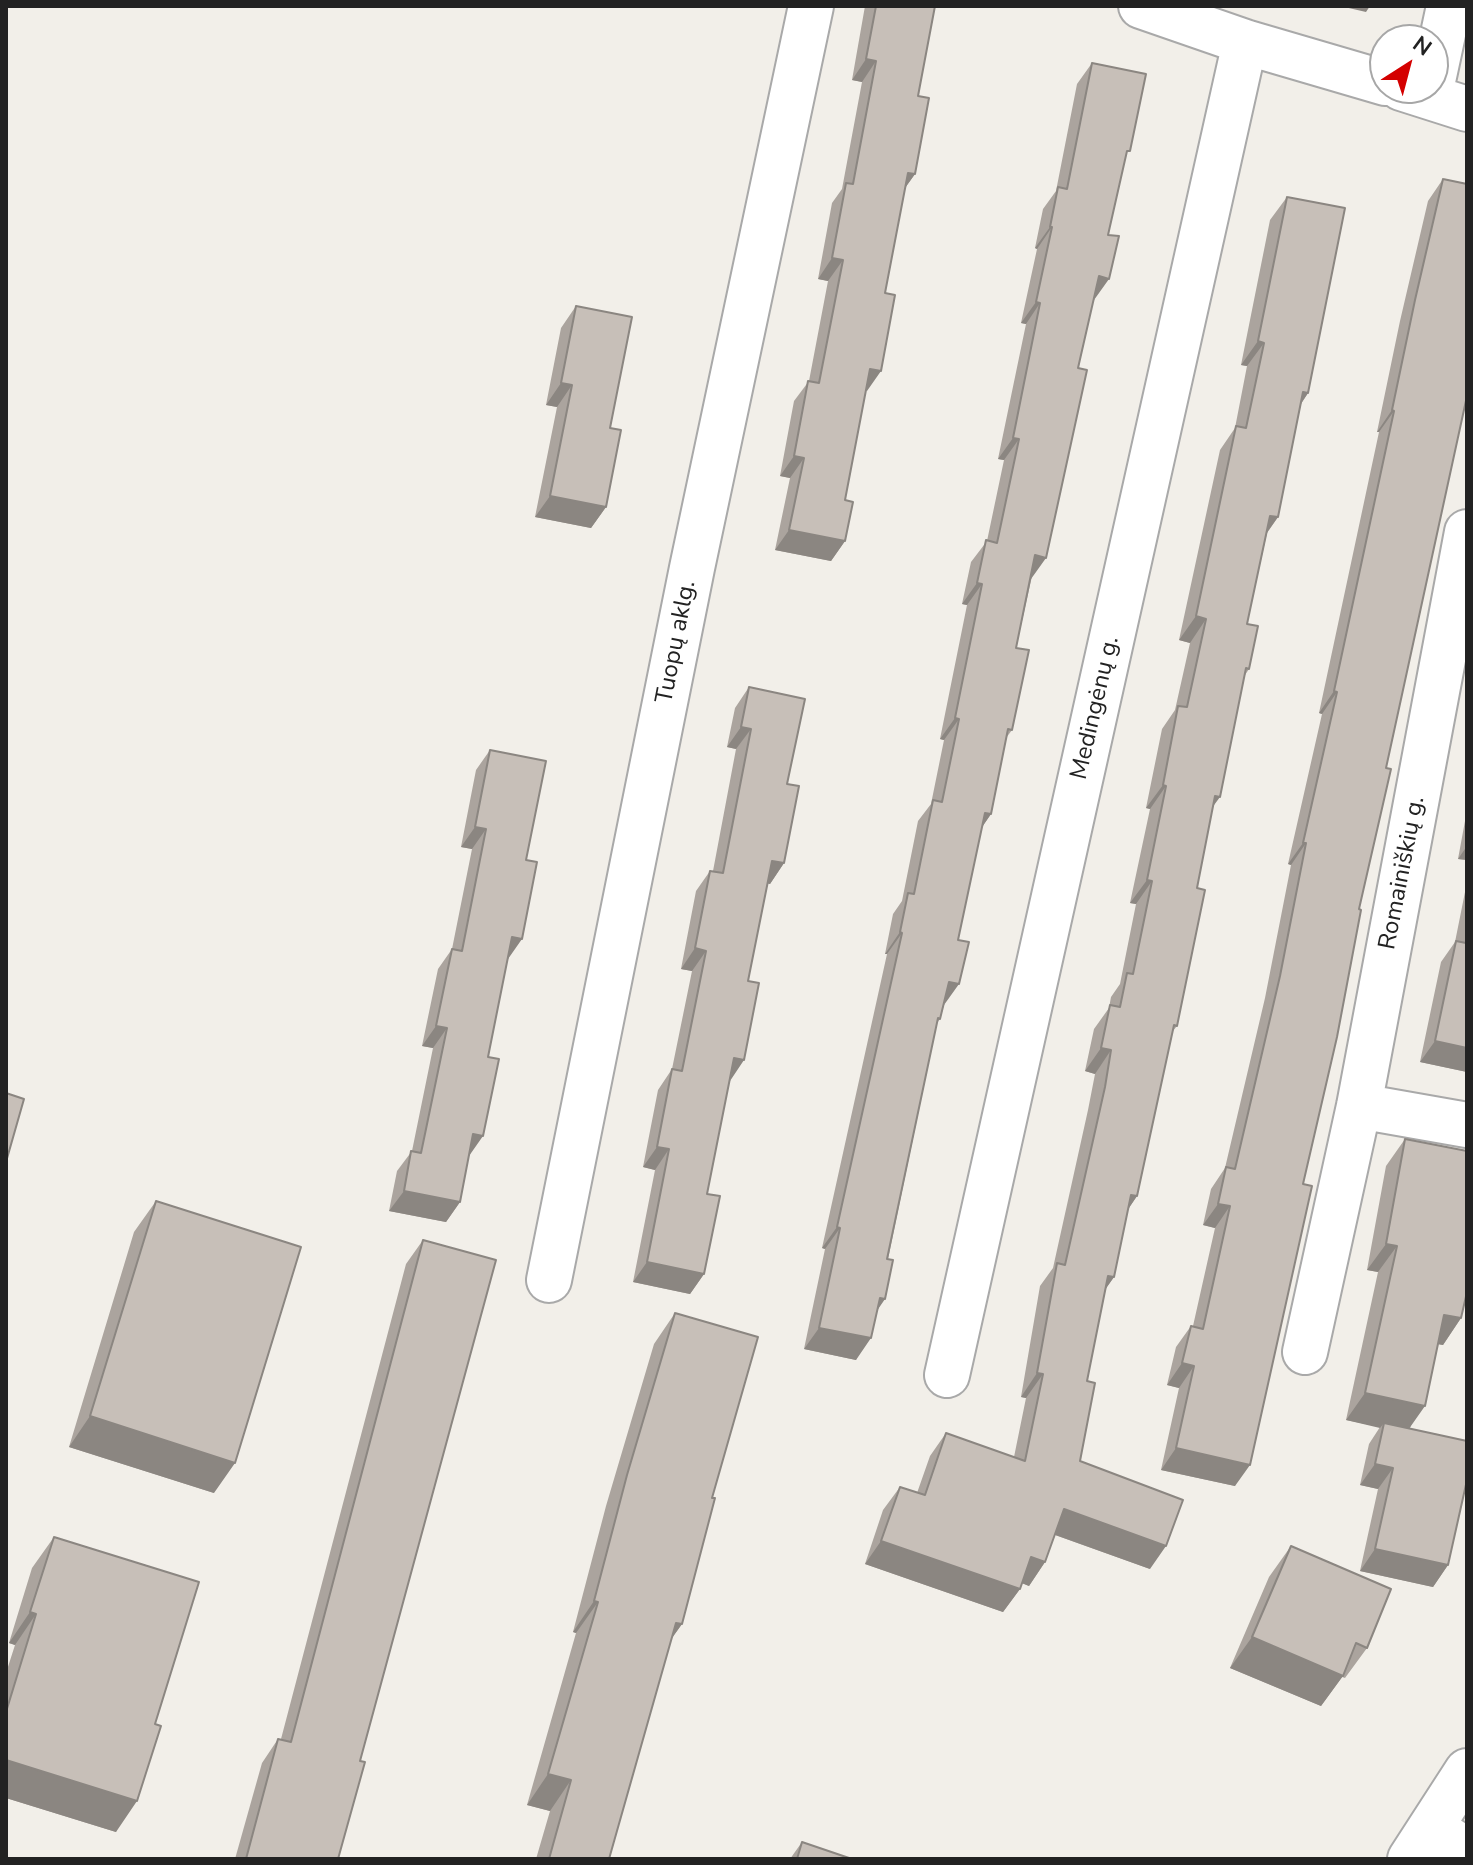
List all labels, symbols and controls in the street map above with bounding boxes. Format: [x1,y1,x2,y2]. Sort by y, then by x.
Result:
north arrow [1369,24,1449,104]
text: N [1406,29,1437,63]
street label: Tuopų aklg. [651,578,703,706]
street label: Medingėnų g. [1066,634,1126,782]
street label: Romainiškių g. [1374,794,1432,952]

